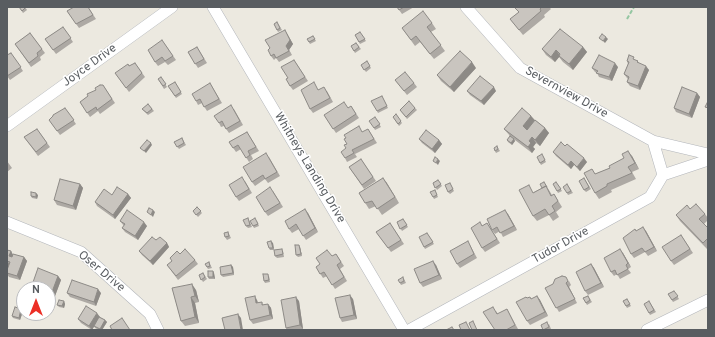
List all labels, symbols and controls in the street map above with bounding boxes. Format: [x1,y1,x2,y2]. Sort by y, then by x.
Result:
street label: Joyce Drive [60,42,120,90]
street label: Severnview Drive [522,64,610,122]
street label: Whitneys Landing Drive [270,110,348,226]
street label: Tudor Drive [530,225,592,267]
street label: Oser Drive [75,248,127,296]
north arrow [16,281,56,321]
text: N [32,283,40,297]

